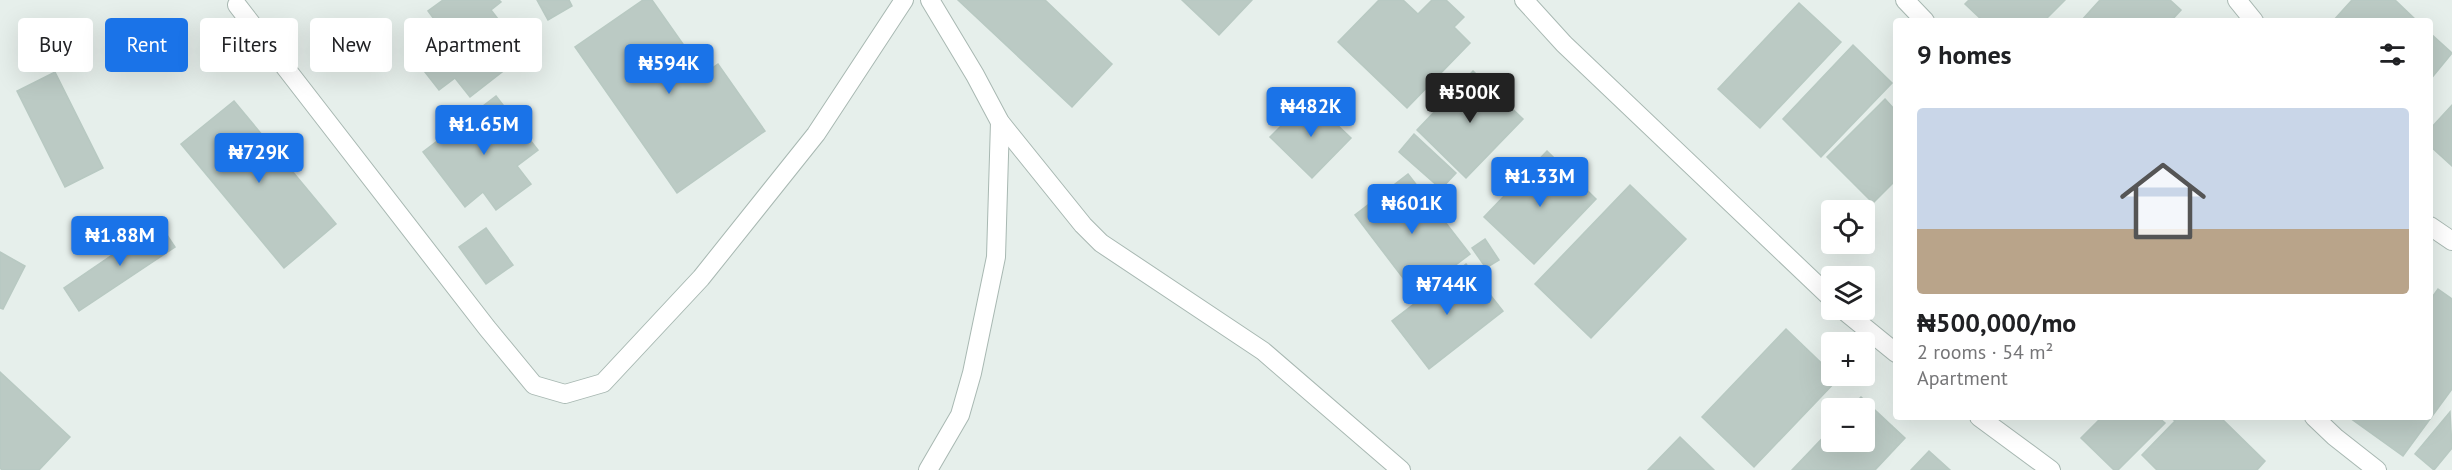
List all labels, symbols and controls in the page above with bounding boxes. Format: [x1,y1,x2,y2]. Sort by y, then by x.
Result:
chip: Buy [18,18,93,72]
chip: Rent [105,18,188,72]
chip: Filters [200,18,298,72]
chip: New [310,18,392,72]
chip: Apartment [404,18,542,72]
text: 9 homes [1917,38,2012,71]
icon: filters [2376,38,2409,71]
pin: ₦594K [627,44,711,95]
text: ₦594K [639,50,699,76]
pin: ₦500K [1428,73,1512,124]
text: ₦500K [1440,79,1500,105]
pin: ₦482K [1269,87,1353,138]
text: ₦482K [1281,93,1341,119]
pin: ₦1.65M [435,105,533,156]
text: ₦1.65M [449,111,519,137]
pin: ₦729K [217,133,301,184]
text: ₦729K [229,139,289,165]
icon: home [2109,147,2217,255]
pin: ₦1.33M [1491,157,1589,208]
text: ₦1.33M [1505,163,1575,189]
pin: ₦601K [1370,184,1454,235]
text: ₦601K [1382,190,1442,216]
map controls [1821,200,1875,452]
button: locate [1821,200,1875,254]
pin: ₦1.88M [71,216,169,267]
text: ₦1.88M [85,222,155,248]
pin: ₦744K [1405,265,1489,316]
button: layers [1821,266,1875,320]
text: ₦744K [1417,271,1477,297]
text: ₦500,000/mo [1917,306,2076,339]
button: + [1821,332,1875,386]
text: 2 rooms · 54 m² [1917,339,2053,365]
text: Apartment [1917,365,2008,391]
button: − [1821,398,1875,452]

